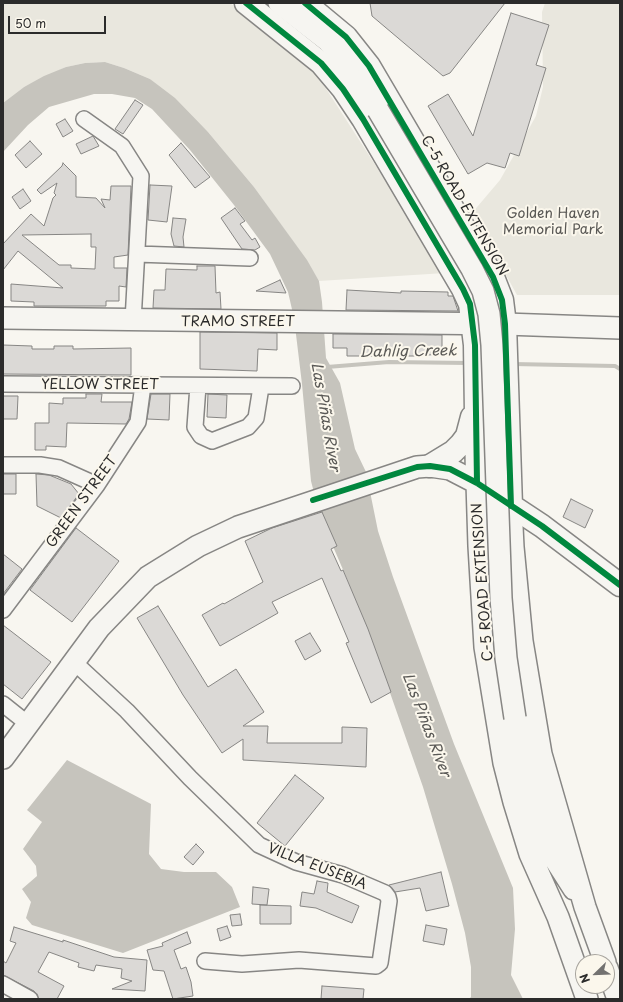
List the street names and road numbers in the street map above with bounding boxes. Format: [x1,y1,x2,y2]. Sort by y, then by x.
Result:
street label: C-5 ROAD EXTENSION [417,133,511,279]
street label: TRAMO STREET [181,314,295,330]
street label: YELLOW STREET [41,377,159,393]
street label: GREEN STREET [43,453,121,551]
street label: C-5 ROAD EXTENSION [469,502,497,662]
street label: VILLA EUSEBIA [265,840,369,894]

